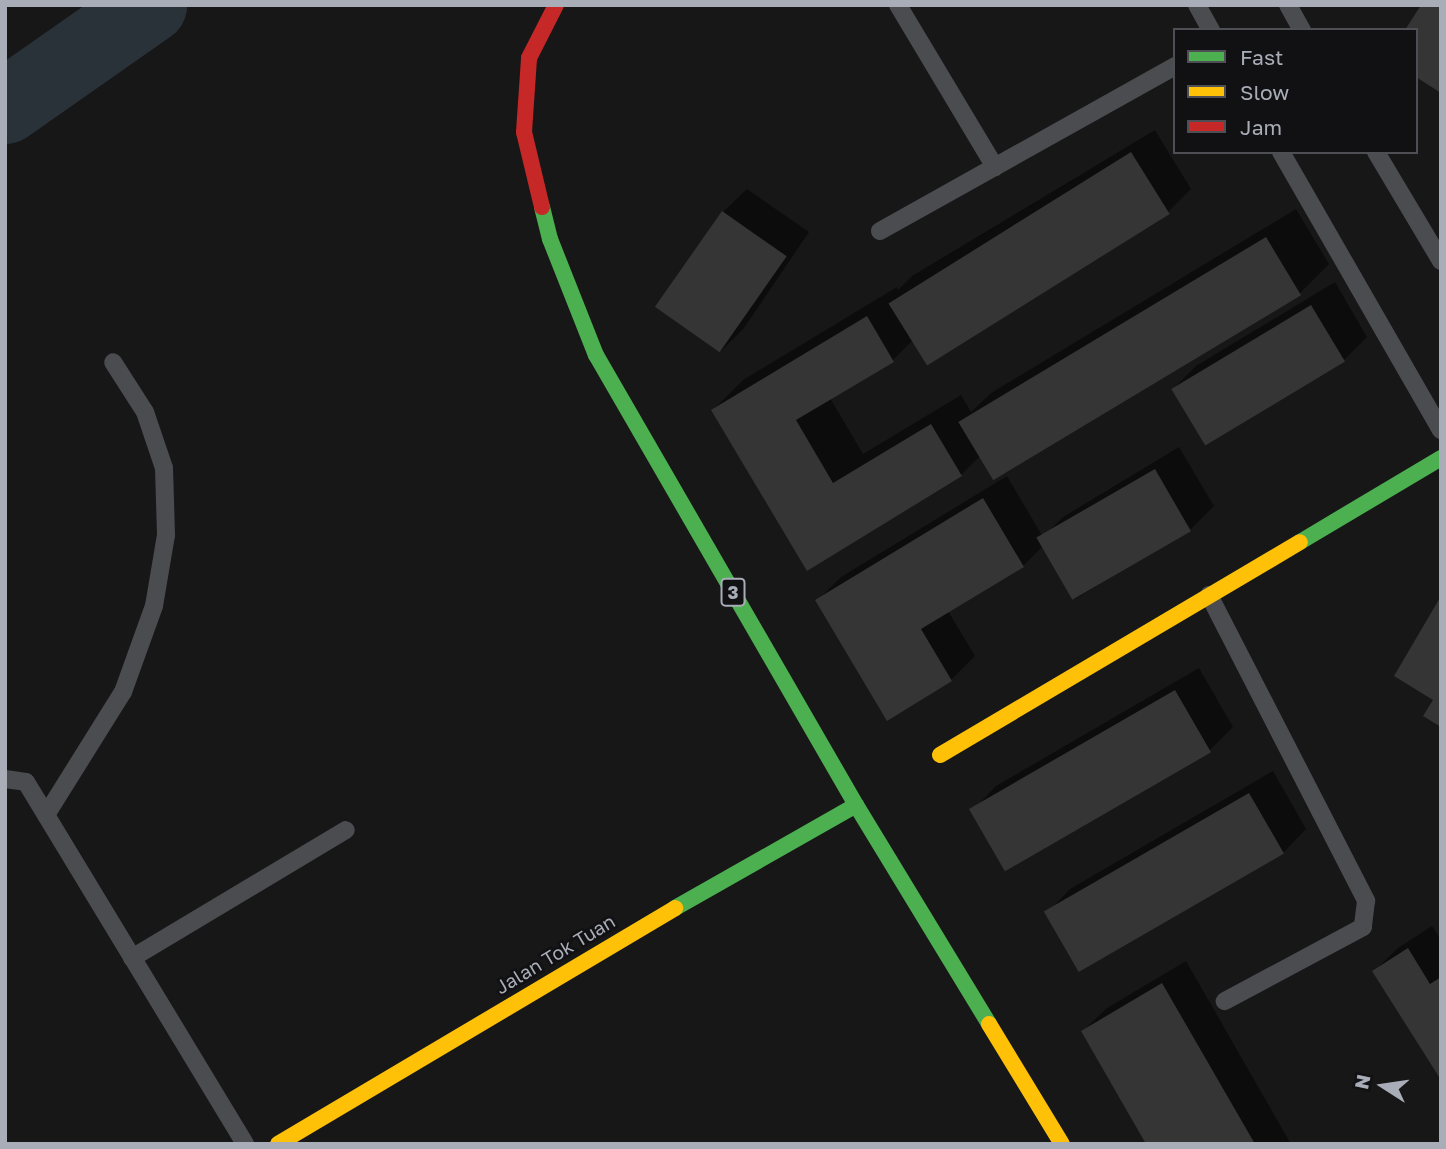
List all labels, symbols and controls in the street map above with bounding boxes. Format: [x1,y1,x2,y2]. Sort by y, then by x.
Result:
legend [1173,28,1418,154]
text: Fast [1240,44,1283,70]
text: Slow [1240,79,1289,105]
text: Jam [1240,114,1282,140]
road number: 3 [719,578,747,606]
street label: Jalan Tok Tuan [491,909,619,999]
north arrow [1348,1051,1418,1121]
text: N [1349,1072,1375,1091]

